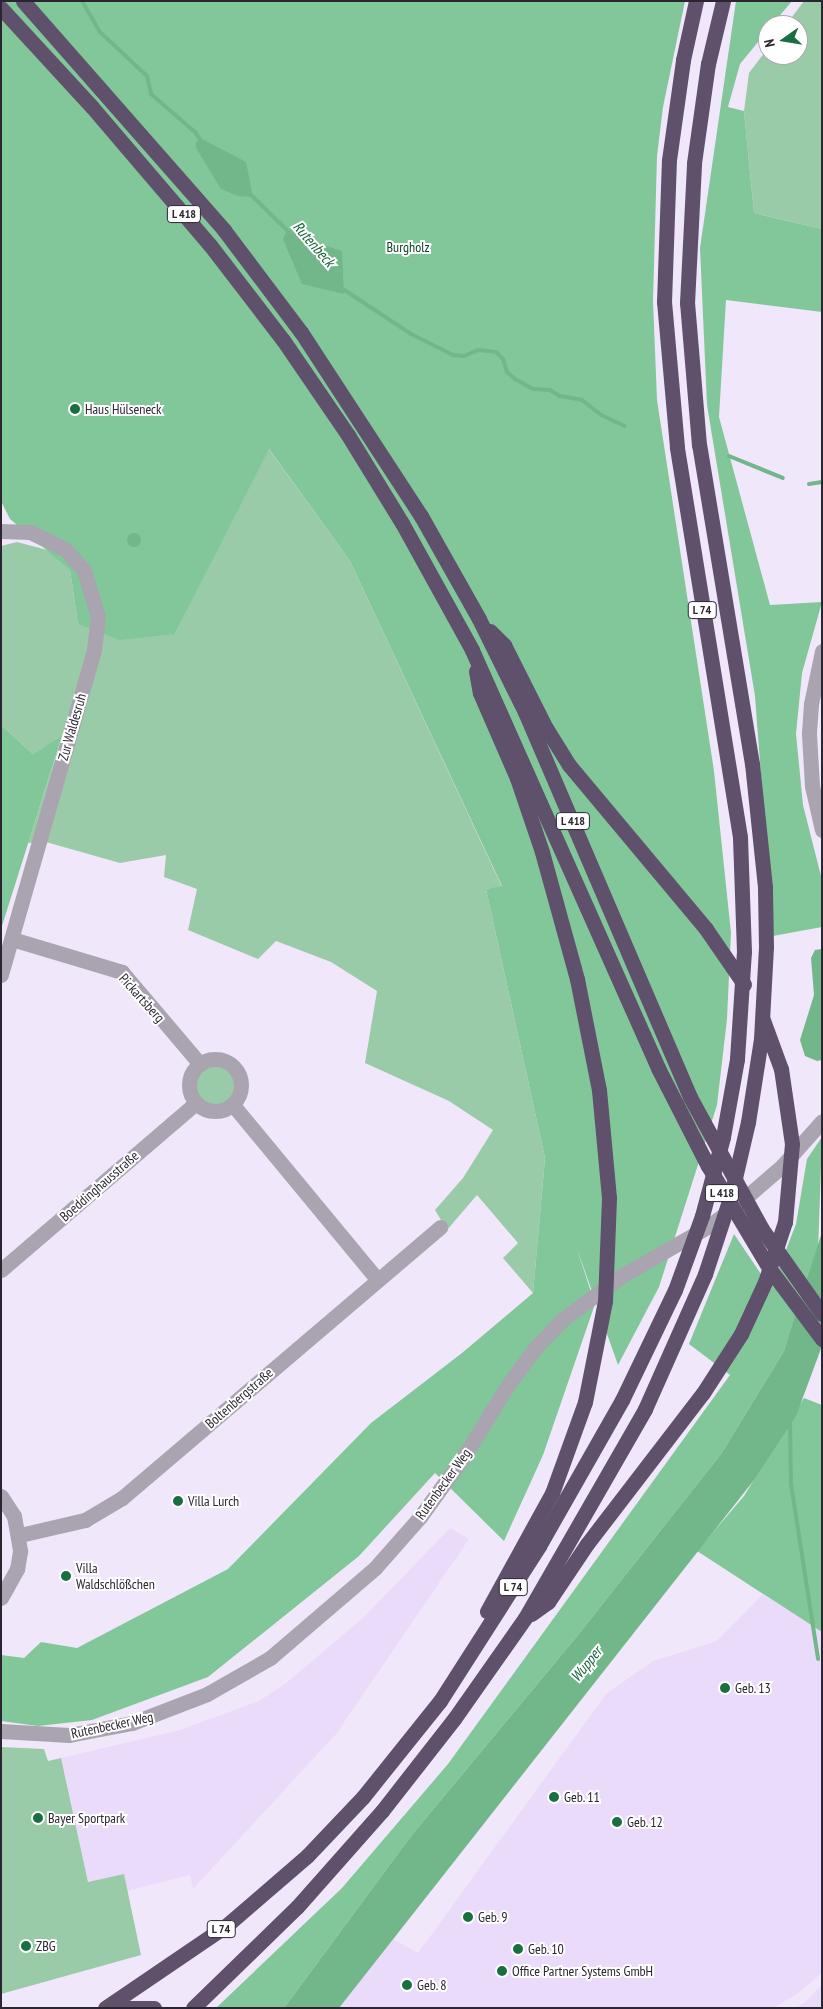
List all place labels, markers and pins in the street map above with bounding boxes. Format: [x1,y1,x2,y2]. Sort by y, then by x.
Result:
place label: Haus Hülseneck [85,401,161,417]
marker: Haus Hülseneck [69,403,81,415]
place label: Villa Lurch [188,1493,239,1509]
marker: Villa Lurch [172,1495,184,1507]
place label: Villa Waldschlößchen [76,1560,155,1592]
marker: Villa Waldschlößchen [60,1570,72,1582]
place label: Geb. 13 [735,1680,772,1696]
marker: Geb. 13 [719,1682,731,1694]
place label: Geb. 11 [564,1789,601,1805]
marker: Geb. 11 [548,1791,560,1803]
place label: Bayer Sportpark [48,1810,125,1826]
marker: Bayer Sportpark [32,1812,44,1824]
place label: Geb. 12 [627,1814,664,1830]
marker: Geb. 12 [611,1816,623,1828]
place label: Geb. 9 [478,1909,508,1925]
marker: Geb. 9 [462,1911,474,1923]
place label: ZBG [36,1938,56,1954]
marker: ZBG [20,1940,32,1952]
place label: Geb. 10 [528,1941,565,1957]
marker: Geb. 10 [512,1943,524,1955]
place label: Office Partner Systems GmbH [512,1963,653,1979]
marker: Office Partner Systems GmbH [496,1965,508,1977]
place label: Geb. 8 [417,1977,447,1993]
marker: Geb. 8 [401,1979,413,1991]

